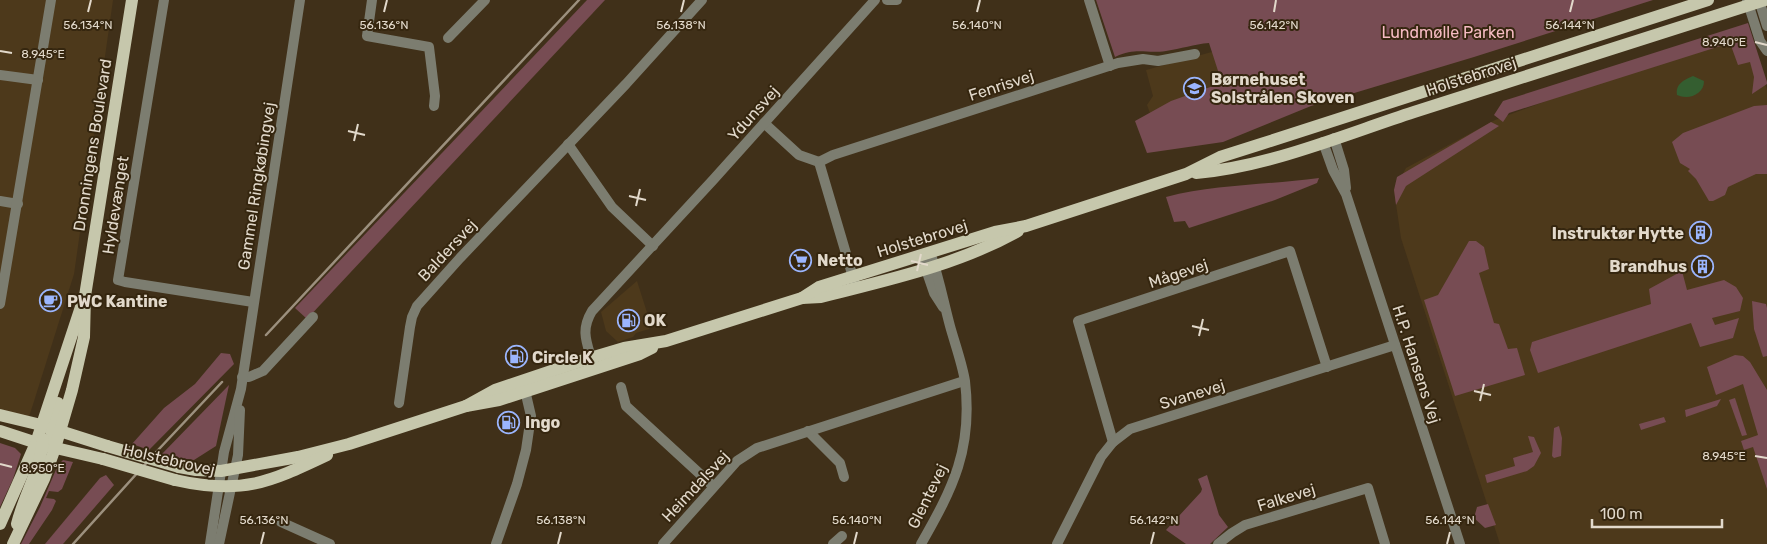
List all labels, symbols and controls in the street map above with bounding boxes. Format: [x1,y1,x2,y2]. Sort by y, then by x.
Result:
text: 56.134°N [63,18,113,32]
text: 56.136°N [359,18,409,32]
text: 56.138°N [656,18,706,32]
text: 56.140°N [952,18,1002,32]
text: 56.142°N [1249,18,1299,32]
text: 56.144°N [1545,18,1595,32]
park label: Lundmølle Parken [1381,23,1515,42]
text: 8.940°E [1702,35,1746,49]
text: 8.945°E [21,47,65,61]
street label: Holstebrovej [1424,53,1519,100]
street label: Dronningens Boulevard [69,58,116,233]
street label: Fenrisvej [966,66,1036,105]
place label: Børnehuset Solstrålen Skoven [1211,70,1355,107]
school or university icon: Børnehuset Solstrålen Skoven [1183,76,1207,100]
street label: Ydunsvej [724,82,783,145]
street label: Gammel Ringkøbingvej [234,101,279,271]
street label: Hyldevænget [98,154,133,256]
street label: Baldersvej [414,216,481,285]
street label: Holstebrovej [875,216,970,261]
building icon: Instruktør Hytte [1688,221,1712,245]
place label: Instruktør Hytte [1552,224,1684,243]
supermarket icon: Netto [789,248,813,272]
place label: Netto [817,251,863,270]
building icon: Brandhus [1691,254,1715,278]
street label: Mågevej [1146,255,1210,292]
place label: Brandhus [1609,257,1687,276]
cafe icon: PWC Kantine [39,289,63,313]
place label: PWC Kantine [67,292,168,311]
street label: H.P. Hansens Vej [1388,303,1445,426]
fuel station icon: OK [616,308,640,332]
place label: OK [644,311,666,330]
fuel station icon: Circle K [504,345,528,369]
place label: Circle K [532,348,593,367]
street label: Svanevej [1157,376,1227,413]
fuel station icon: Ingo [497,410,521,434]
place label: Ingo [525,413,561,432]
street label: Holstebrovej [121,440,217,479]
street label: Heimdalsvej [658,447,733,526]
text: 8.945°E [1702,449,1746,463]
text: 8.950°E [21,461,65,475]
street label: Glentevej [904,461,951,532]
street label: Falkevej [1255,480,1317,515]
scale bar [1592,496,1722,528]
text: 100 m [1600,505,1642,523]
text: 56.136°N [239,513,289,527]
text: 56.138°N [536,513,586,527]
text: 56.140°N [832,513,882,527]
text: 56.142°N [1129,513,1179,527]
text: 56.144°N [1425,513,1475,527]

